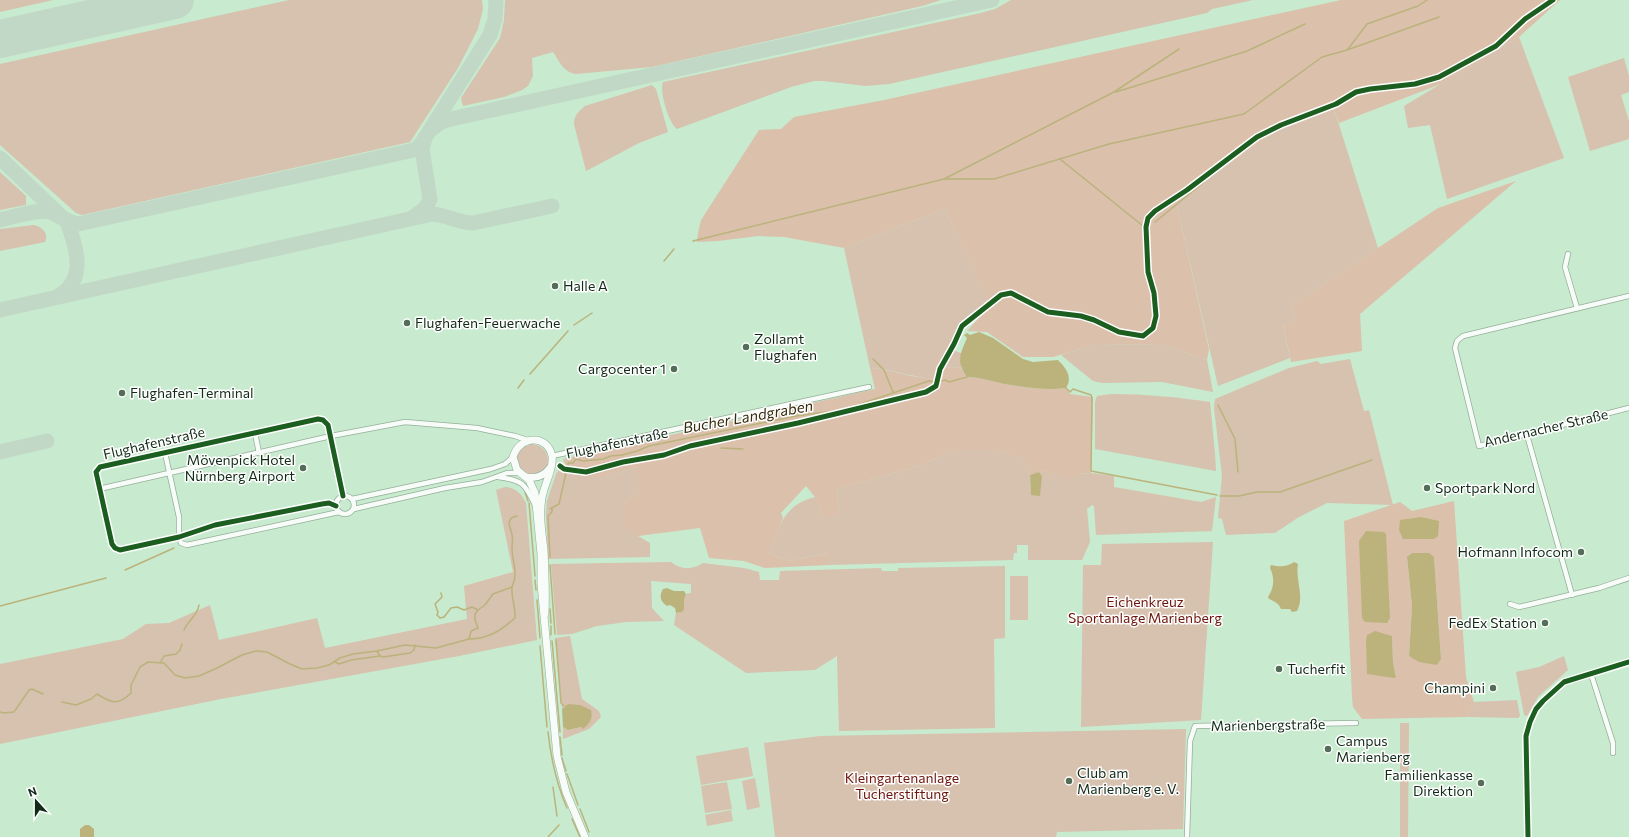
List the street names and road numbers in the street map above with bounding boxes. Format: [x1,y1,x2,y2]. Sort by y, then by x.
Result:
street label: Andernacher Straße [1482,405,1610,450]
street label: Flughafenstraße [101,423,206,462]
street label: Flughafenstraße [564,423,669,462]
street label: Marienbergstraße [1210,715,1326,734]

